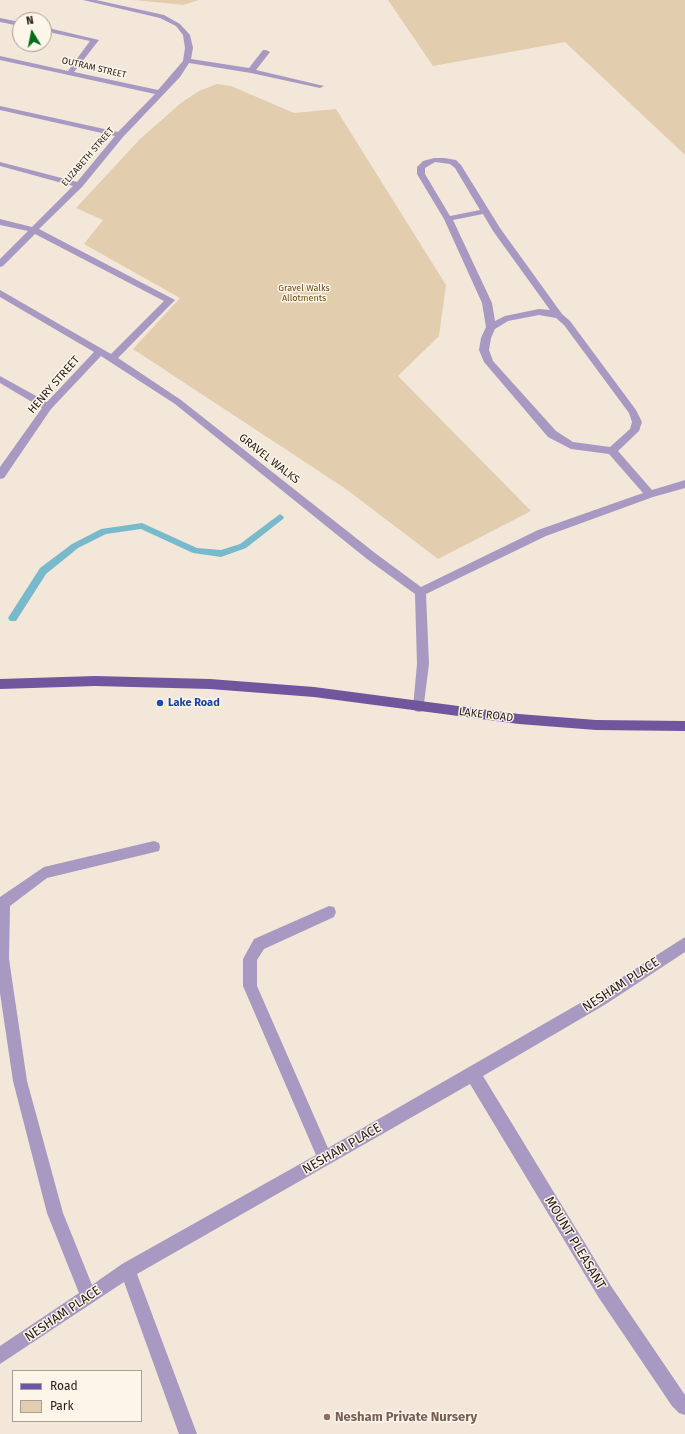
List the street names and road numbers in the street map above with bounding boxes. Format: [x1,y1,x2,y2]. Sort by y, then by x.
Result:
street label: OUTRAM STREET [61,55,127,81]
street label: ELIZABETH STREET [60,125,116,189]
street label: HENRY STREET [25,354,83,416]
street label: GRAVEL WALKS [236,431,302,487]
street label: LAKE ROAD [458,705,514,725]
street label: NESHAM PLACE [580,954,662,1016]
street label: NESHAM PLACE [300,1120,384,1178]
street label: MOUNT PLEASANT [541,1194,609,1292]
street label: NESHAM PLACE [22,1283,104,1345]

